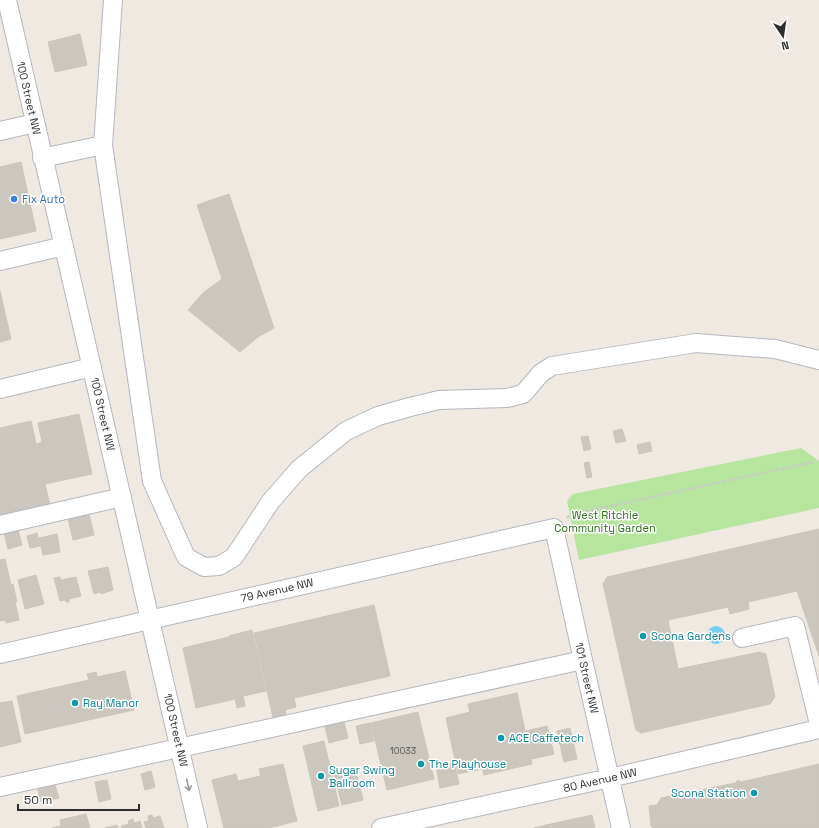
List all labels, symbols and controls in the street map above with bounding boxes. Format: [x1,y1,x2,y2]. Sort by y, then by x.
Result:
north arrow [763,16,803,56]
text: N [780,38,790,53]
street label: 100 Street NW [14,60,44,136]
place label: Fix Auto [22,192,65,206]
marker: Fix Auto [9,194,19,204]
street label: 100 Street NW [88,376,118,452]
park label: West Ritchie Community Garden [554,508,656,535]
street label: 79 Avenue NW [239,575,315,605]
place label: Scona Gardens [651,629,731,643]
marker: Scona Gardens [638,631,648,641]
street label: 101 Street NW [572,641,602,715]
street label: 100 Street NW [161,692,191,768]
place label: Ray Manor [83,696,139,710]
marker: Ray Manor [70,698,80,708]
place label: ACE Caffetech [509,731,584,745]
marker: ACE Caffetech [496,733,506,743]
house number: 10033 [390,745,416,757]
place label: The Playhouse [429,757,506,771]
marker: The Playhouse [416,759,426,769]
place label: Sugar Swing Ballroom [329,763,395,790]
street label: 80 Avenue NW [562,765,639,795]
marker: Sugar Swing Ballroom [316,771,326,781]
one-way arrow [185,778,193,791]
scale bar [18,786,139,812]
place label: Scona Station [671,786,746,800]
marker: Scona Station [749,788,759,798]
text: 50 m [24,792,52,808]

